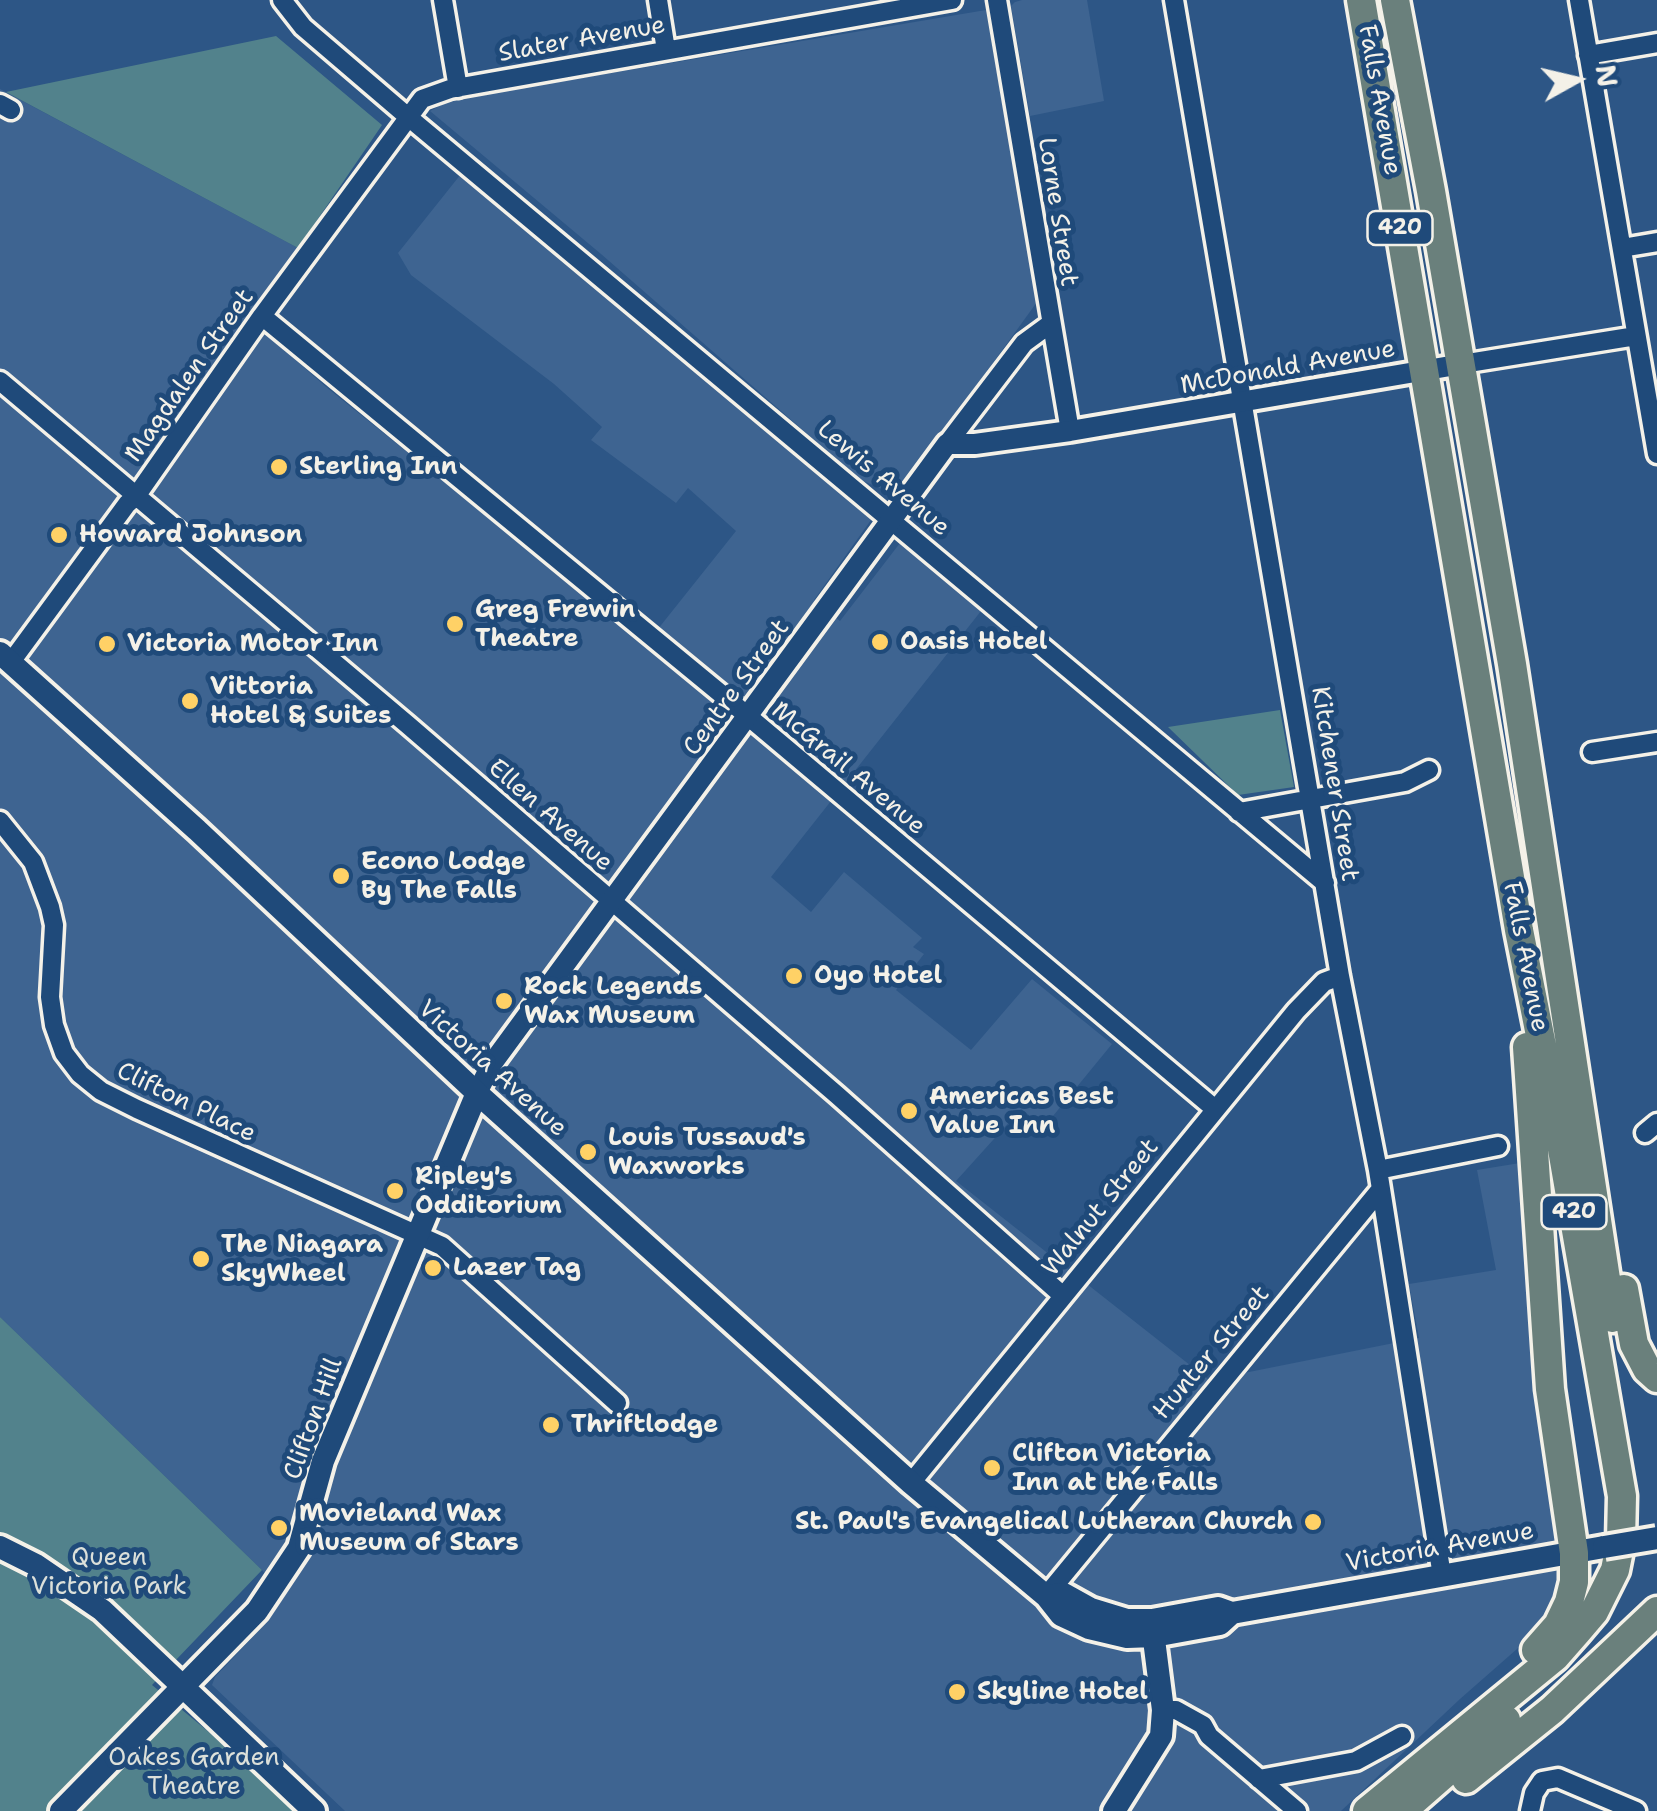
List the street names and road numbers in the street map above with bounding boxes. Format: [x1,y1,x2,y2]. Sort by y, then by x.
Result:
street label: Slater Avenue [496,11,668,69]
street label: Falls Avenue [1351,22,1407,178]
street label: Lorne Street [1030,135,1084,289]
road number: 420 [1368,211,1432,245]
street label: Magdalen Street [119,284,261,468]
street label: McDonald Avenue [1178,334,1398,402]
street label: Lewis Avenue [810,415,956,543]
street label: Centre Street [678,614,796,762]
street label: Kitchener Street [1304,684,1364,884]
street label: McGrail Avenue [765,696,931,842]
street label: Ellen Avenue [481,754,619,878]
street label: Falls Avenue [1496,879,1554,1035]
street label: Victoria Avenue [411,994,573,1144]
street label: Clifton Place [112,1056,260,1150]
street label: Walnut Street [1036,1133,1166,1283]
road number: 420 [1542,1195,1606,1229]
street label: Hunter Street [1147,1280,1277,1426]
street label: Clifton Hill [278,1354,350,1484]
street label: Victoria Avenue [1344,1517,1536,1579]

